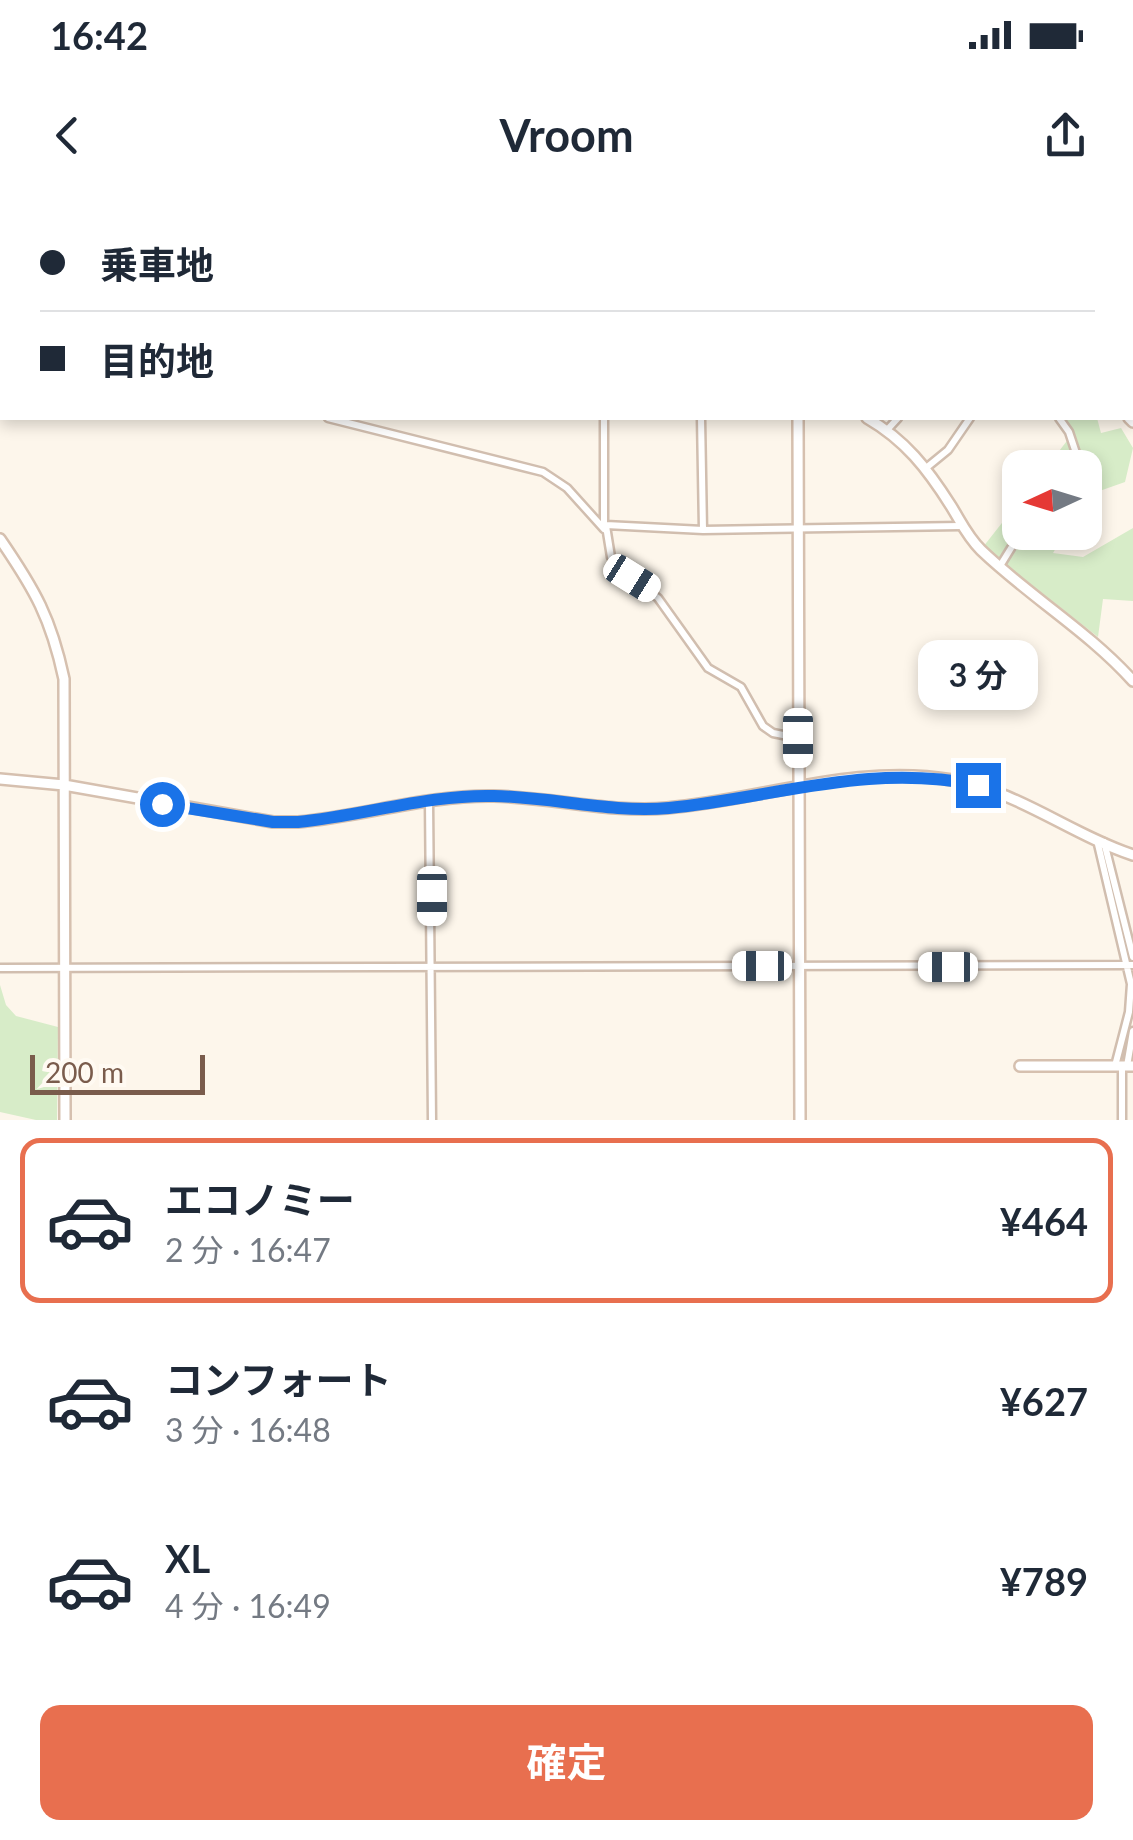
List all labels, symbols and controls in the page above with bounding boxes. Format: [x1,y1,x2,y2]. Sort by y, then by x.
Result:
text: 16:42 [50,12,148,58]
icon: back [40,108,95,163]
text: Vroom [499,108,634,162]
icon: share [1038,108,1093,163]
text: 乗車地 [100,241,214,287]
text: 目的地 [100,337,214,383]
north arrow [1002,450,1102,550]
map controls [1002,450,1102,550]
car [599,549,665,607]
callout: 3 分 [918,640,1038,710]
text: 3 分 [949,655,1007,694]
car [783,708,813,768]
route end [956,763,1001,808]
route start [140,782,185,827]
car [417,866,447,926]
car [732,951,792,981]
car [918,952,978,982]
scale bar [30,1050,205,1094]
text: 200 m [45,1055,124,1089]
icon: car [45,1176,135,1266]
text: エコノミー [165,1176,355,1222]
text: ¥464 [1000,1198,1088,1244]
text: 2 分 · 16:47 [165,1230,331,1269]
icon: car [45,1356,135,1446]
text: コンフォート [165,1356,392,1402]
text: ¥627 [1000,1378,1088,1424]
text: 3 分 · 16:48 [165,1410,331,1449]
text: XL [165,1535,210,1581]
icon: car [45,1536,135,1626]
text: ¥789 [1000,1558,1088,1604]
text: 4 分 · 16:49 [165,1586,331,1625]
button: 確定 [40,1705,1093,1820]

